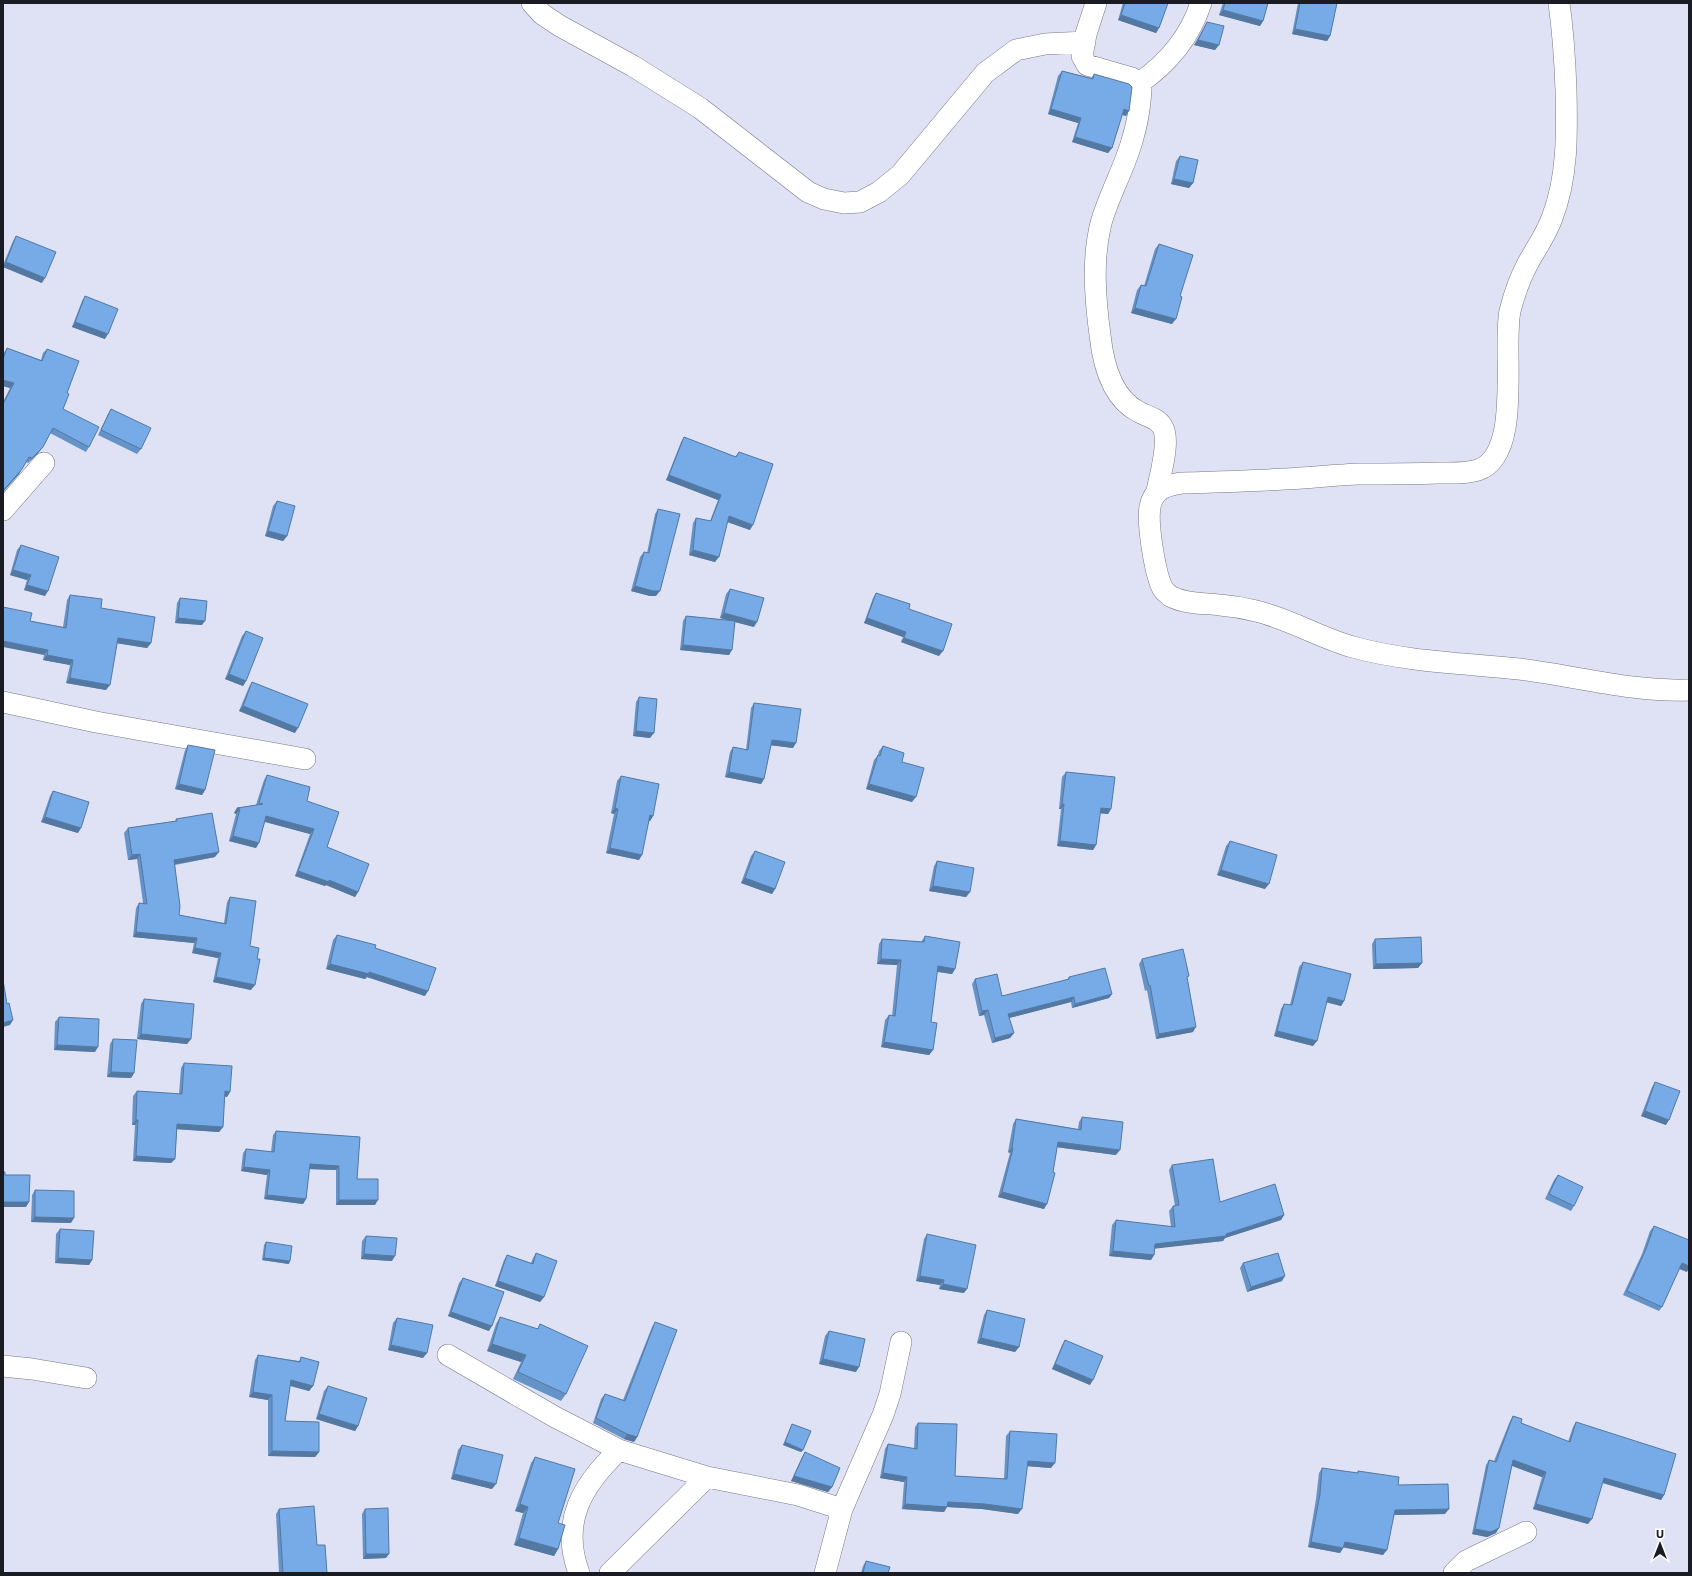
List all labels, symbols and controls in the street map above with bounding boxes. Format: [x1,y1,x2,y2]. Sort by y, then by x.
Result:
north arrow [1640,1524,1680,1564]
text: U [1656,1527,1664,1540]

